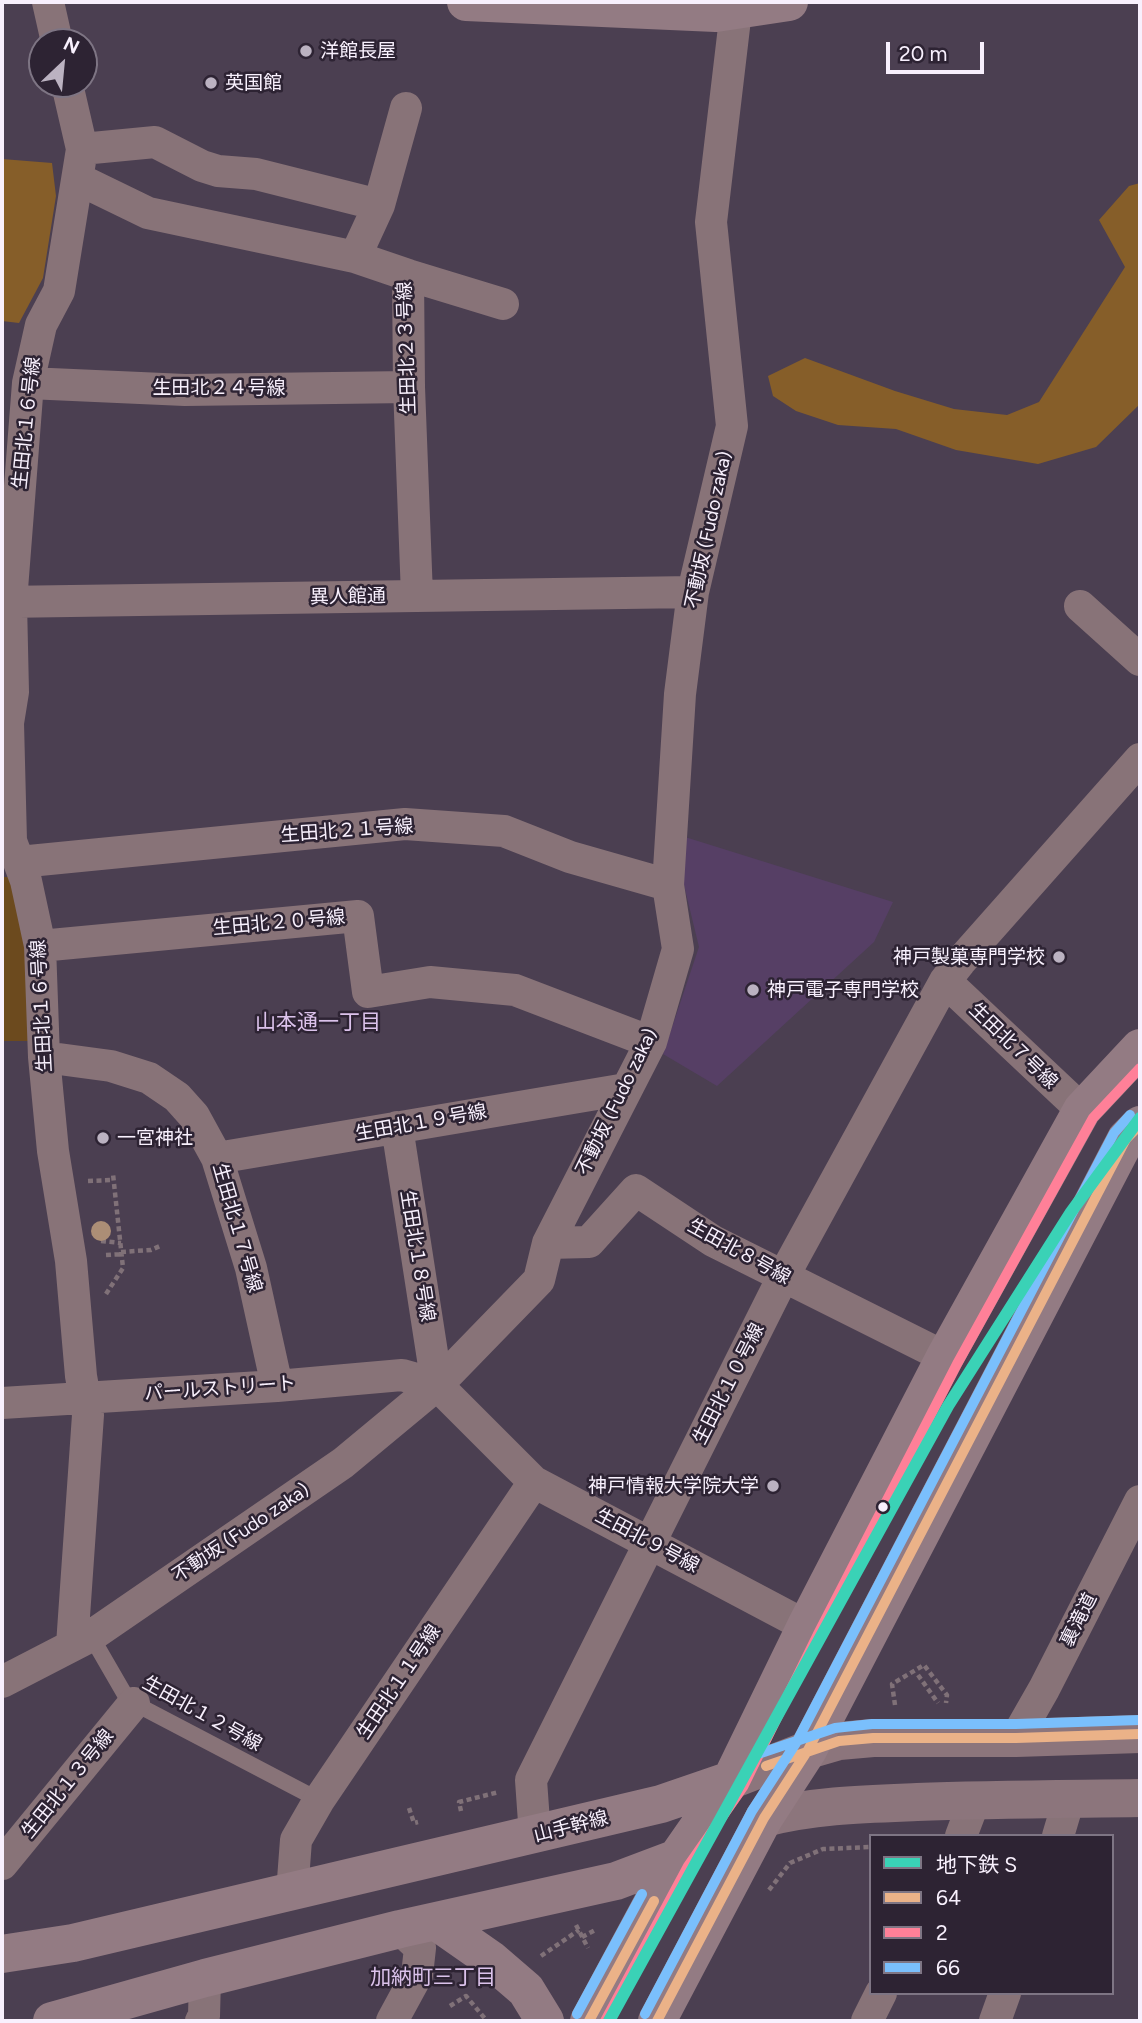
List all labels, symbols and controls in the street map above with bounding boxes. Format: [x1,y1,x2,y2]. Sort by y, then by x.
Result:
north arrow [28,28,98,98]
scale bar [890,28,988,72]
text: N [60,32,83,59]
place label: 洋館長屋 [320,40,396,62]
text: 20 m [899,41,947,66]
marker: 洋館長屋 [298,43,314,59]
place label: 英国館 [225,72,282,94]
marker: 英国館 [203,75,219,91]
street label: 生田北２３号線 [393,281,421,415]
street label: 生田北１６号線 [9,356,45,490]
street label: 生田北２４号線 [153,377,285,399]
street label: 不動坂 (Fudo zaka) [681,449,737,611]
street label: 異人館通 [310,585,386,609]
street label: 生田北２１号線 [280,815,414,847]
street label: 生田北２０号線 [212,906,346,940]
street label: 生田北１６号線 [27,939,57,1073]
place label: 神戸製菓専門学校 [893,946,1045,968]
marker: 神戸製菓専門学校 [1051,949,1067,965]
place label: 神戸電子専門学校 [767,979,919,1001]
marker: 神戸電子専門学校 [745,982,761,998]
street label: 生田北７号線 [964,998,1062,1094]
district label: 山本通一丁目 [255,1010,381,1036]
street label: 不動坂 (Fudo zaka) [572,1025,662,1179]
street label: 生田北１９号線 [354,1100,488,1146]
place label: 一宮神社 [117,1127,193,1149]
marker: 一宮神社 [95,1130,111,1146]
street label: 生田北１７号線 [208,1161,266,1295]
street label: 生田北１８号線 [395,1189,439,1323]
street label: 生田北８号線 [684,1214,794,1290]
street label: 生田北１０号線 [689,1320,769,1448]
street label: パールストリート [143,1372,297,1406]
place label: 神戸情報大学院大学 [588,1475,759,1497]
marker: 神戸情報大学院大学 [765,1478,781,1494]
street label: 不動坂 (Fudo zaka) [168,1479,314,1587]
unlabelled marker [876,1500,890,1514]
street label: 生田北９号線 [591,1504,703,1578]
street label: 裏滝道 [1056,1589,1102,1651]
street label: 生田北１１号線 [352,1620,446,1744]
street label: 生田北１２号線 [138,1672,266,1756]
street label: 生田北１３号線 [17,1725,119,1843]
street label: 山手幹線 [531,1807,611,1847]
legend [869,1834,1114,1995]
text: 地下鉄 S [936,1852,1017,1877]
text: 64 [936,1885,961,1910]
text: 2 [936,1920,948,1945]
text: 66 [936,1955,960,1980]
district label: 加納町三丁目 [370,1965,496,1991]

